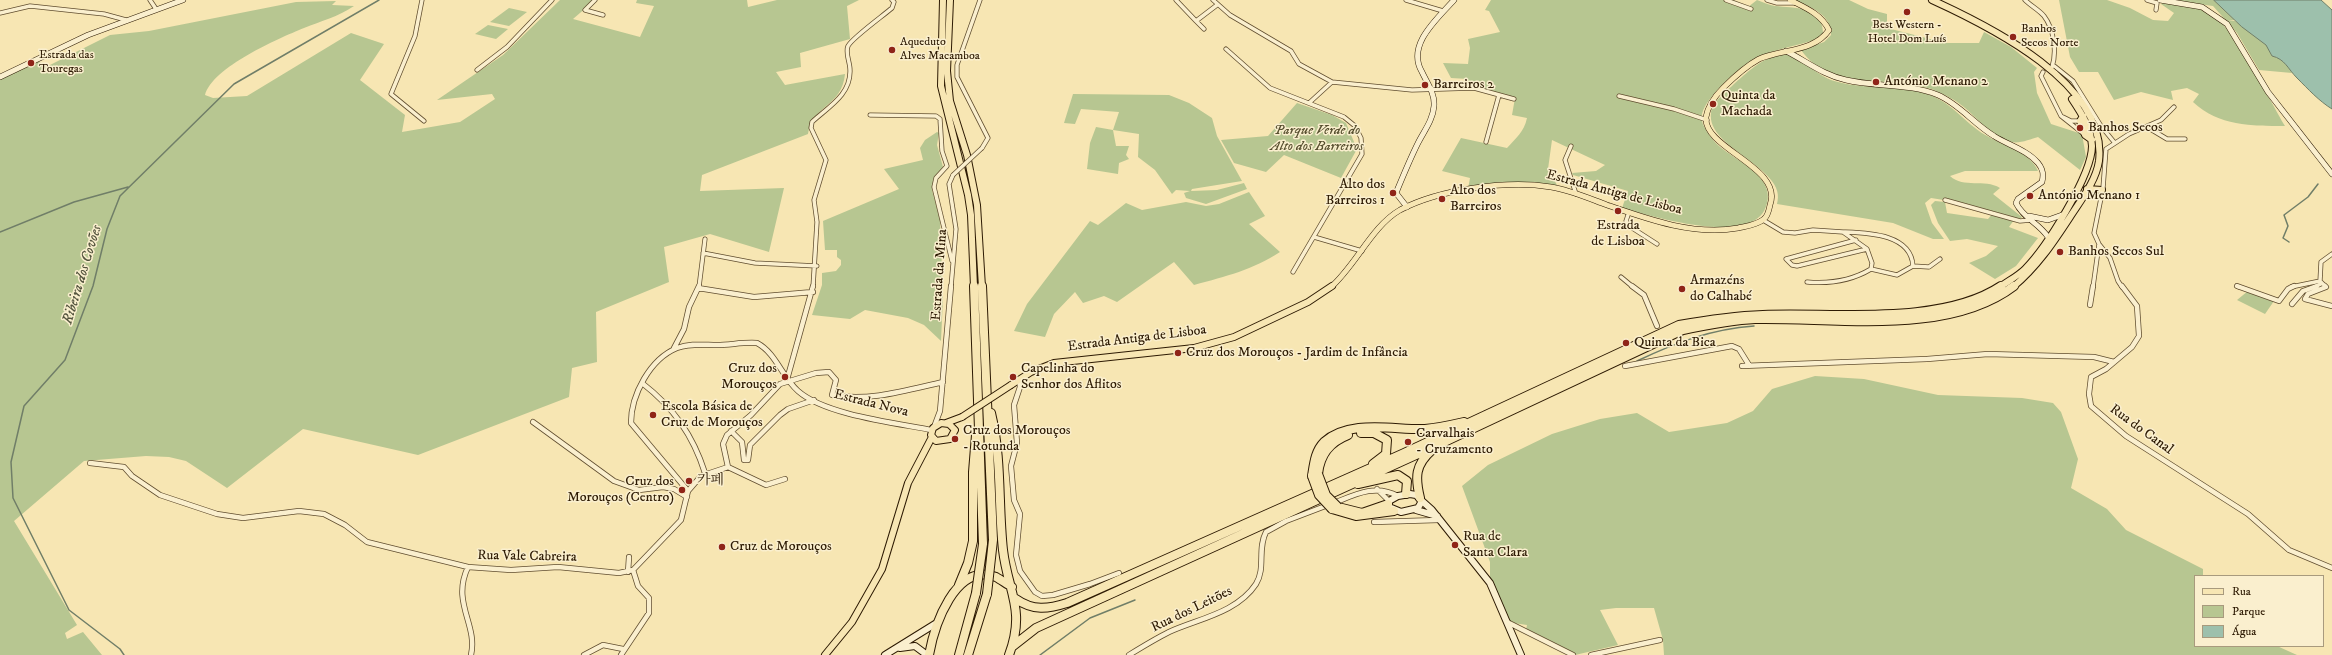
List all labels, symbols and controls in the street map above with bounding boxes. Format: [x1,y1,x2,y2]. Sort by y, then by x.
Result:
marker: Best Western - Hotel Dom Luís [1902,7,1912,17]
place label: Best Western - Hotel Dom Luís [1868,19,1946,47]
place label: Banhos Secos Norte [2021,23,2079,51]
marker: Banhos Secos Norte [2008,32,2018,42]
place label: Aqueduto Alves Macamboa [900,36,980,64]
marker: Aqueduto Alves Macamboa [887,45,897,55]
place label: Estrada das Touregas [39,49,94,77]
marker: Estrada das Touregas [26,58,36,68]
place label: António Menano 2 [1884,74,1988,90]
place label: Barreiros 2 [1433,77,1494,93]
marker: António Menano 2 [1871,77,1881,87]
marker: Barreiros 2 [1420,80,1430,90]
place label: Quinta da Machada [1721,88,1775,120]
marker: Quinta da Machada [1708,99,1718,109]
place label: Banhos Secos [2088,120,2163,136]
park label: Parque Verde do Alto dos Barreiros [1271,123,1363,156]
marker: Banhos Secos [2075,123,2085,133]
street label: Estrada Antiga de Lisboa [1544,167,1684,219]
place label: Alto dos Barreiros 1 [1326,177,1385,210]
place label: Alto dos Barreiros [1450,183,1501,216]
marker: Alto dos Barreiros 1 [1388,188,1398,198]
place label: António Menano 1 [2038,188,2140,204]
marker: António Menano 1 [2025,191,2035,201]
marker: Alto dos Barreiros [1437,194,1447,204]
marker: Estrada de Lisboa [1613,206,1623,216]
place label: Estrada de Lisboa [1591,218,1645,250]
water label: Ribeira dos Covões [59,223,107,327]
street label: Estrada da Mina [928,229,952,321]
place label: Banhos Secos Sul [2068,244,2164,260]
marker: Banhos Secos Sul [2055,247,2065,257]
place label: Armazéns do Calhabé [1690,273,1752,306]
marker: Armazéns do Calhabé [1677,284,1687,294]
street label: Estrada Antiga de Lisboa [1067,322,1207,356]
place label: Quinta da Bica [1634,335,1716,351]
marker: Quinta da Bica [1621,338,1631,348]
place label: Cruz dos Morouços - Jardim de Infância [1186,345,1408,361]
marker: Cruz dos Morouços - Jardim de Infância [1173,348,1183,358]
place label: Cruz dos Morouços [721,361,777,394]
place label: Capelinha do Senhor dos Aflitos [1021,361,1122,394]
marker: Cruz dos Morouços [780,372,790,382]
marker: Capelinha do Senhor dos Aflitos [1008,372,1018,382]
street label: Estrada Nova [832,387,910,421]
place label: Escola Básica de Cruz de Morouços [661,399,763,432]
street label: Rua do Canal [2106,401,2176,459]
marker: Escola Básica de Cruz de Morouços [648,410,658,420]
place label: Cruz dos Morouços - Rotunda [963,423,1070,456]
place label: Carvalhais - Cruzamento [1416,426,1493,458]
marker: Cruz dos Morouços - Rotunda [950,434,960,444]
marker: Carvalhais - Cruzamento [1403,437,1413,447]
place label: 카페 [697,473,724,489]
place label: Cruz dos Morouços (Centro) [567,474,674,506]
marker: 카페 [684,476,694,486]
marker: Cruz dos Morouços (Centro) [677,485,687,495]
place label: Rua de Santa Clara [1463,529,1528,562]
place label: Cruz de Morouços [730,539,832,555]
marker: Rua de Santa Clara [1450,540,1460,550]
marker: Cruz de Morouços [717,542,727,552]
street label: Rua Vale Cabreira [477,548,577,566]
legend [2194,575,2324,647]
street label: Rua dos Leitões [1149,583,1235,637]
text: Rua [2232,584,2251,599]
text: Parque [2232,604,2265,619]
text: Água [2232,624,2256,639]

